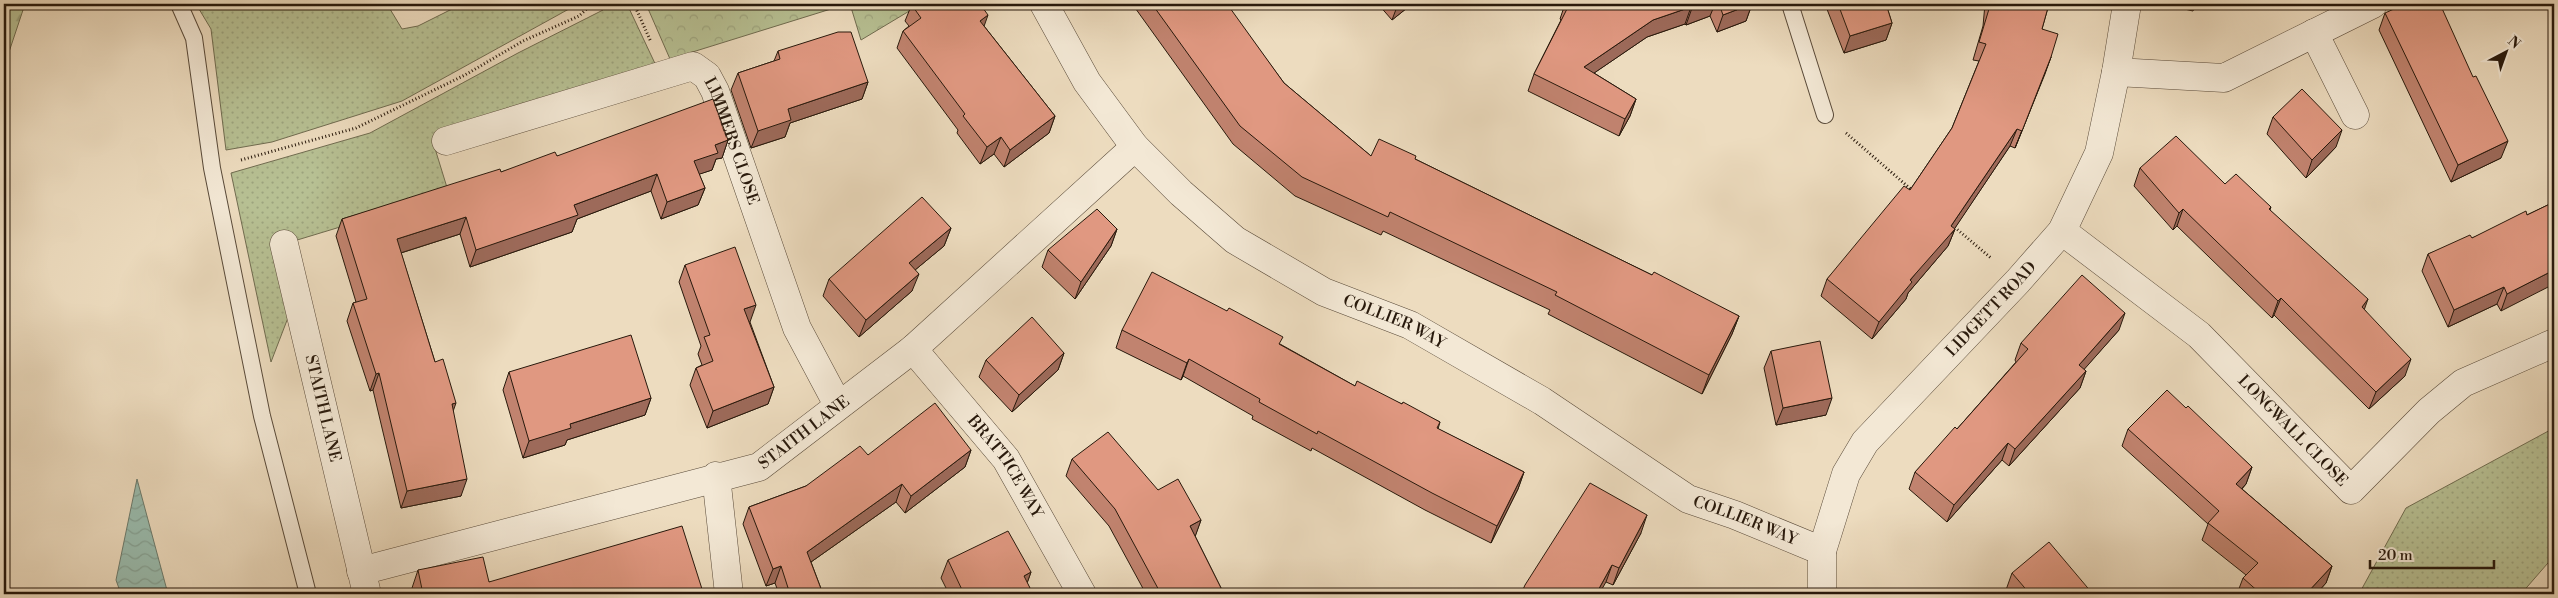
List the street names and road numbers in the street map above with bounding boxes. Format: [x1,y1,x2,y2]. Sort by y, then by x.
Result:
street label: LIMMERS CLOSE [699,74,764,207]
street label: LIDGETT ROAD [1941,257,2041,361]
street label: COLLIER WAY [1340,290,1450,354]
street label: STAITH LANE [301,353,345,464]
street label: LONGWALL CLOSE [2234,371,2352,491]
street label: STAITH LANE [754,391,853,474]
street label: BRATTICE WAY [963,410,1048,523]
street label: COLLIER WAY [1690,491,1802,550]

